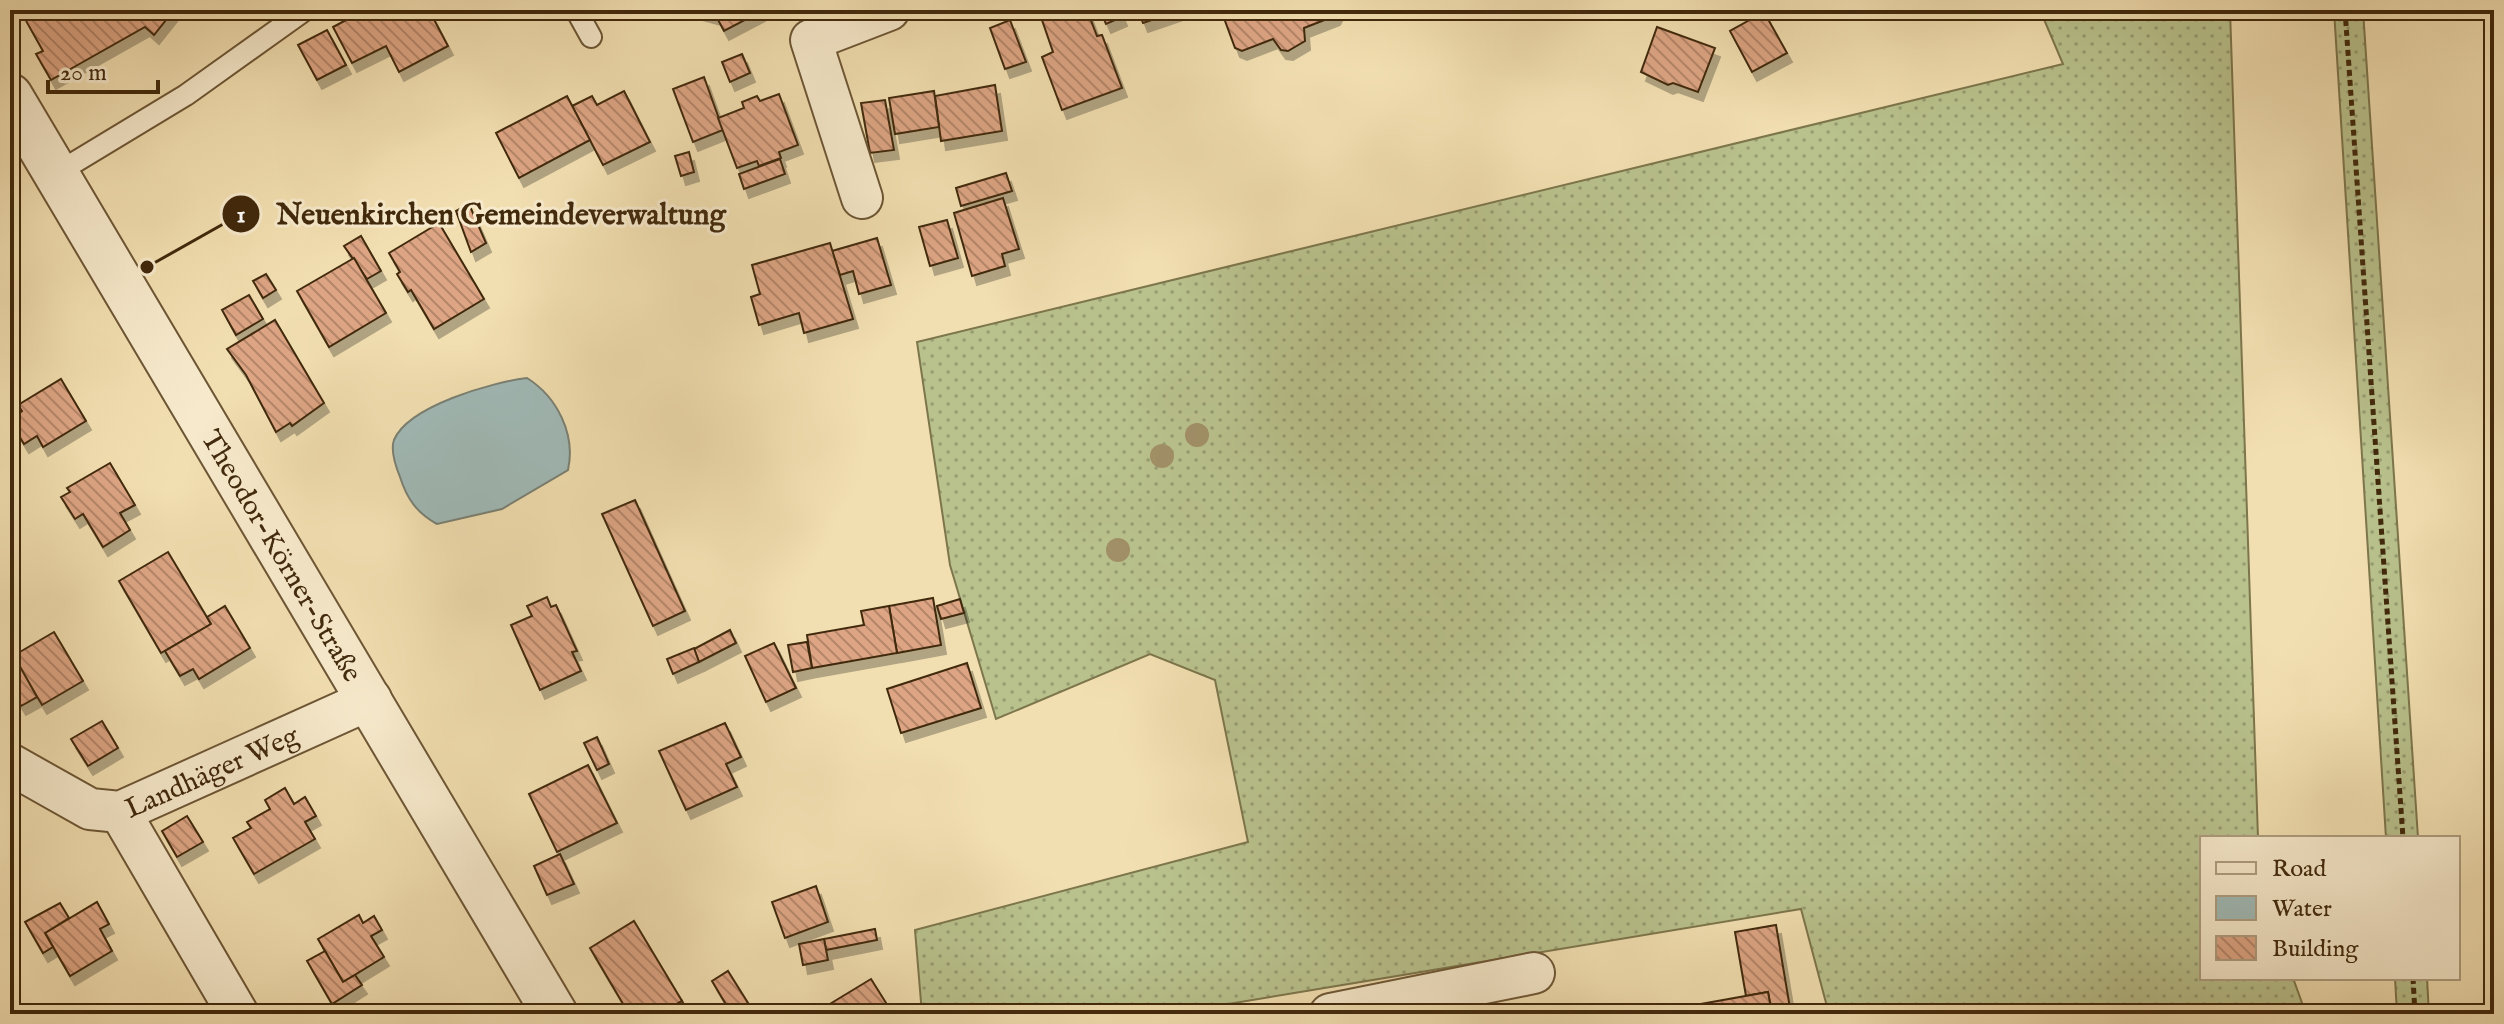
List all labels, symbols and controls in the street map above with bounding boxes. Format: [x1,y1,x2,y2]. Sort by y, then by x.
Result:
scale bar [48,44,158,94]
text: 20 m [60,58,107,89]
callout: Neuenkirchen Gemeindeverwaltung [221,187,742,241]
text: Neuenkirchen Gemeindeverwaltung [275,197,728,235]
text: 1 [237,200,246,231]
street label: Theodor-Körner-Straße [192,424,369,689]
street label: Landhäger Weg [120,719,305,827]
legend [2200,836,2460,980]
text: Road [2272,854,2326,885]
text: Water [2272,894,2332,925]
text: Building [2272,934,2359,965]

